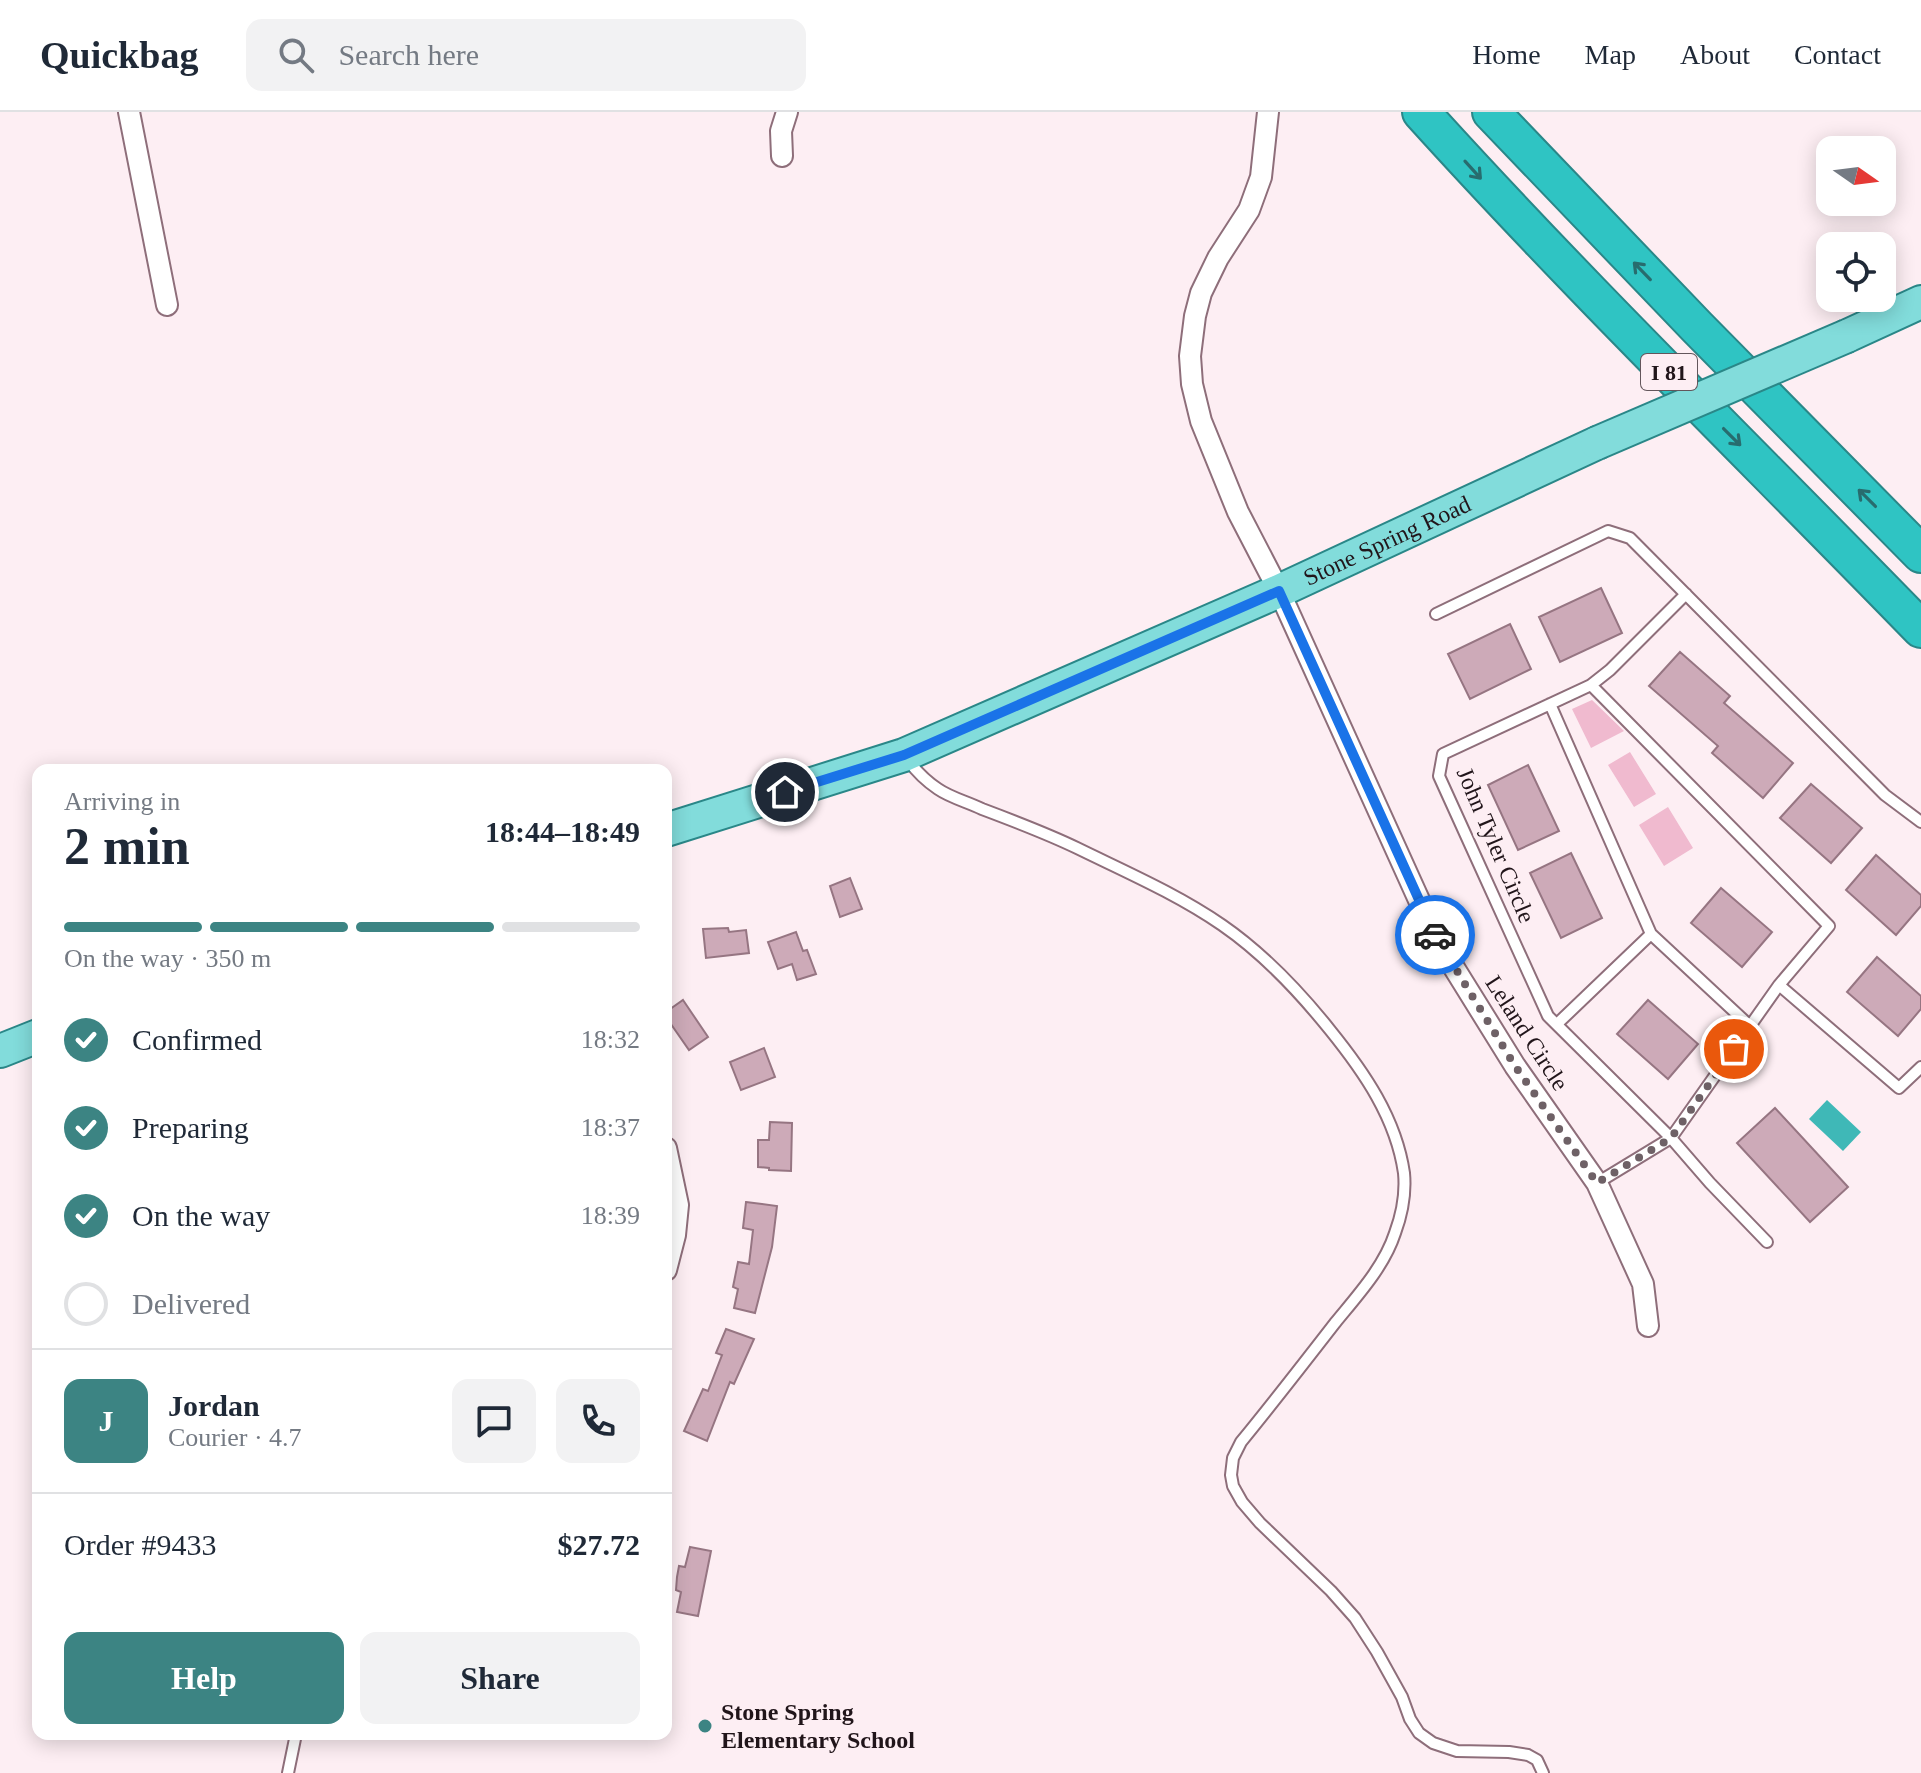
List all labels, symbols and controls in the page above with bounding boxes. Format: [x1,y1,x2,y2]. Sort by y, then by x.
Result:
search box [246,19,806,91]
icon: search [274,33,318,77]
text: Quickbag [40,34,198,76]
text: Search here [338,38,479,71]
text: Home [1472,39,1541,70]
text: Map [1585,39,1636,70]
text: About [1680,39,1750,70]
text: Contact [1794,39,1881,70]
north arrow [1816,136,1896,216]
map controls [1816,136,1896,312]
one-way arrow [1464,159,1482,179]
button: locate [1816,232,1896,312]
one-way arrow [1633,261,1652,281]
road number: I 81 [1641,354,1697,390]
one-way arrow [1723,427,1742,447]
one-way arrow [1857,488,1876,508]
street label: Stone Spring Road [1299,491,1475,591]
pin [751,758,819,826]
street label: John Tyler Circle [1452,764,1540,926]
icon: home [763,770,807,814]
text: Arriving in [64,787,180,816]
text: 18:44–18:49 [485,815,640,848]
text: 2 min [64,818,190,875]
courier [1395,895,1475,975]
icon: car [1413,913,1457,957]
text: On the way · 350 m [64,944,271,973]
street label: Leland Circle [1480,971,1574,1095]
pin [1700,1015,1768,1083]
icon: check [64,1018,108,1062]
text: Confirmed [132,1023,262,1056]
text: 18:32 [581,1025,640,1054]
icon: bag [1712,1027,1756,1071]
icon: check [64,1106,108,1150]
text: Preparing [132,1111,249,1144]
text: 18:37 [581,1113,640,1142]
icon: check [64,1194,108,1238]
text: On the way [132,1199,270,1232]
text: 18:39 [581,1201,640,1230]
text: Delivered [132,1287,250,1320]
button: chat [452,1379,536,1463]
button: phone [556,1379,640,1463]
text: Jordan [168,1389,260,1422]
text: J [99,1404,114,1437]
text: Courier · 4.7 [168,1423,302,1452]
text: Order #9433 [64,1528,216,1561]
text: $27.72 [558,1528,640,1561]
button: Help [64,1632,344,1724]
button: Share [360,1632,640,1724]
place label: Stone Spring Elementary School [721,1699,915,1753]
marker: Stone Spring Elementary School [696,1717,714,1735]

